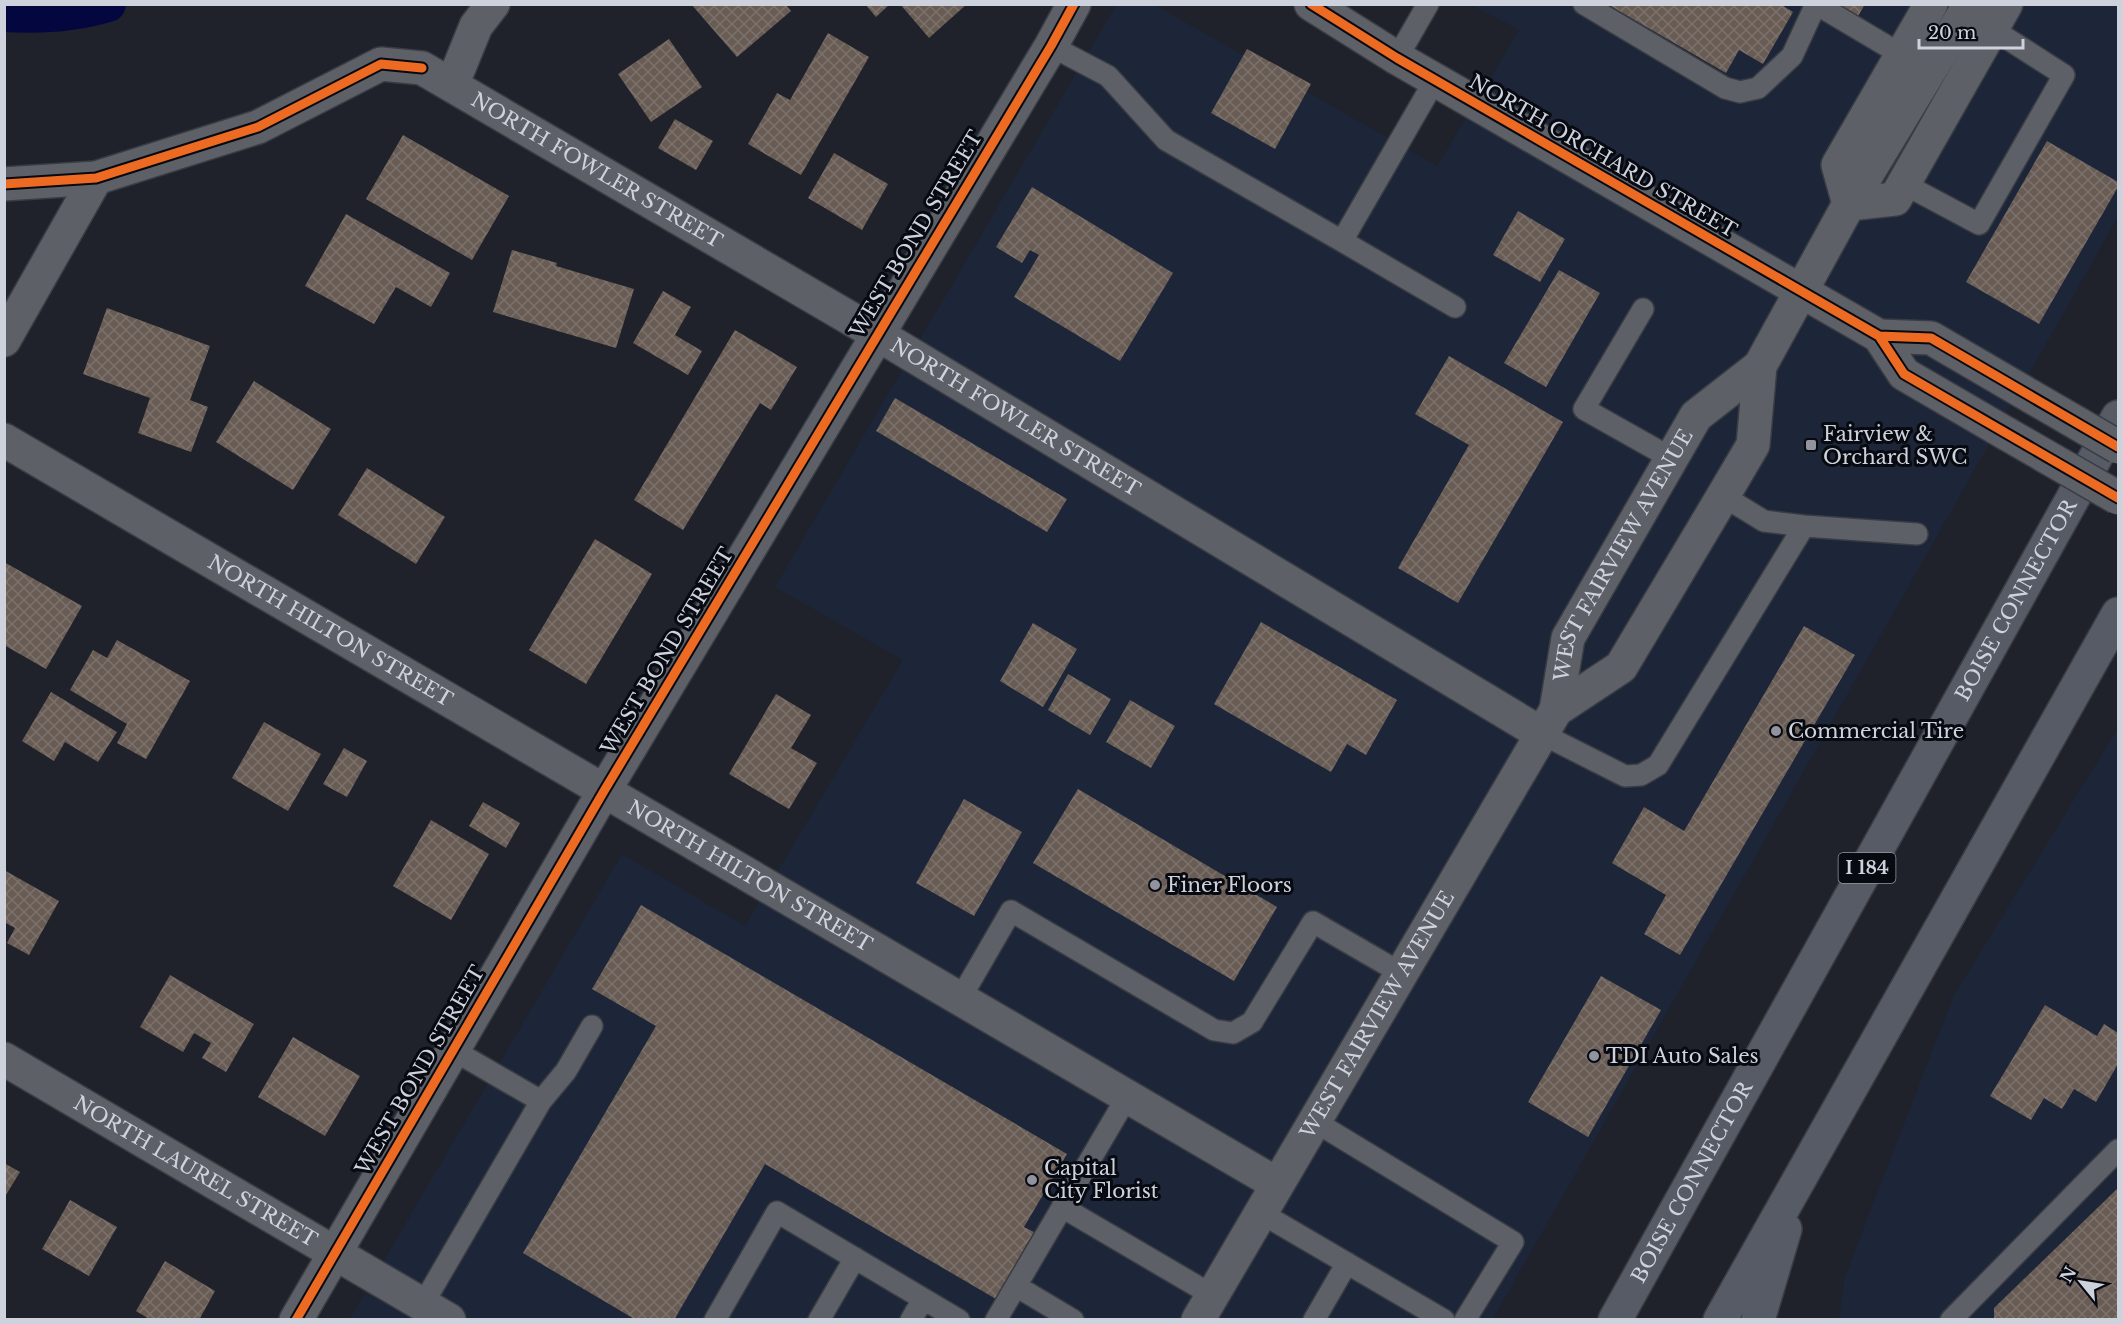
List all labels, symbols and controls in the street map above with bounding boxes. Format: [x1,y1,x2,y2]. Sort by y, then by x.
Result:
scale bar [1919,12,2022,50]
text: 20 m [1928,22,1976,44]
street label: NORTH ORCHARD STREET [1465,69,1741,243]
street label: NORTH FOWLER STREET [467,87,727,253]
street label: WEST BOND STREET [844,126,987,343]
street label: NORTH FOWLER STREET [886,333,1145,502]
place label: Fairview & Orchard SWC [1823,422,1967,469]
street label: WEST FAIRVIEW AVENUE [1549,425,1698,684]
marker: Fairview & Orchard SWC [1804,438,1818,452]
street label: BOISE CONNECTOR [1950,494,2082,705]
street label: WEST BOND STREET [595,543,738,760]
street label: NORTH HILTON STREET [204,550,457,712]
place label: Commercial Tire [1788,719,1964,743]
marker: Commercial Tire [1769,724,1783,738]
street label: NORTH HILTON STREET [623,795,877,957]
road number: I 184 [1838,853,1896,883]
place label: Finer Floors [1167,873,1292,897]
marker: Finer Floors [1148,878,1162,892]
street label: WEST FAIRVIEW AVENUE [1295,887,1459,1144]
street label: WEST BOND STREET [350,961,490,1180]
place label: TDI Auto Sales [1606,1044,1759,1068]
marker: TDI Auto Sales [1587,1049,1601,1063]
street label: BOISE CONNECTOR [1626,1076,1758,1287]
street label: NORTH LAUREL STREET [69,1091,322,1252]
place label: Capital City Florist [1044,1156,1159,1203]
marker: Capital City Florist [1025,1173,1039,1187]
north arrow [2051,1252,2111,1312]
text: N [2056,1263,2080,1286]

